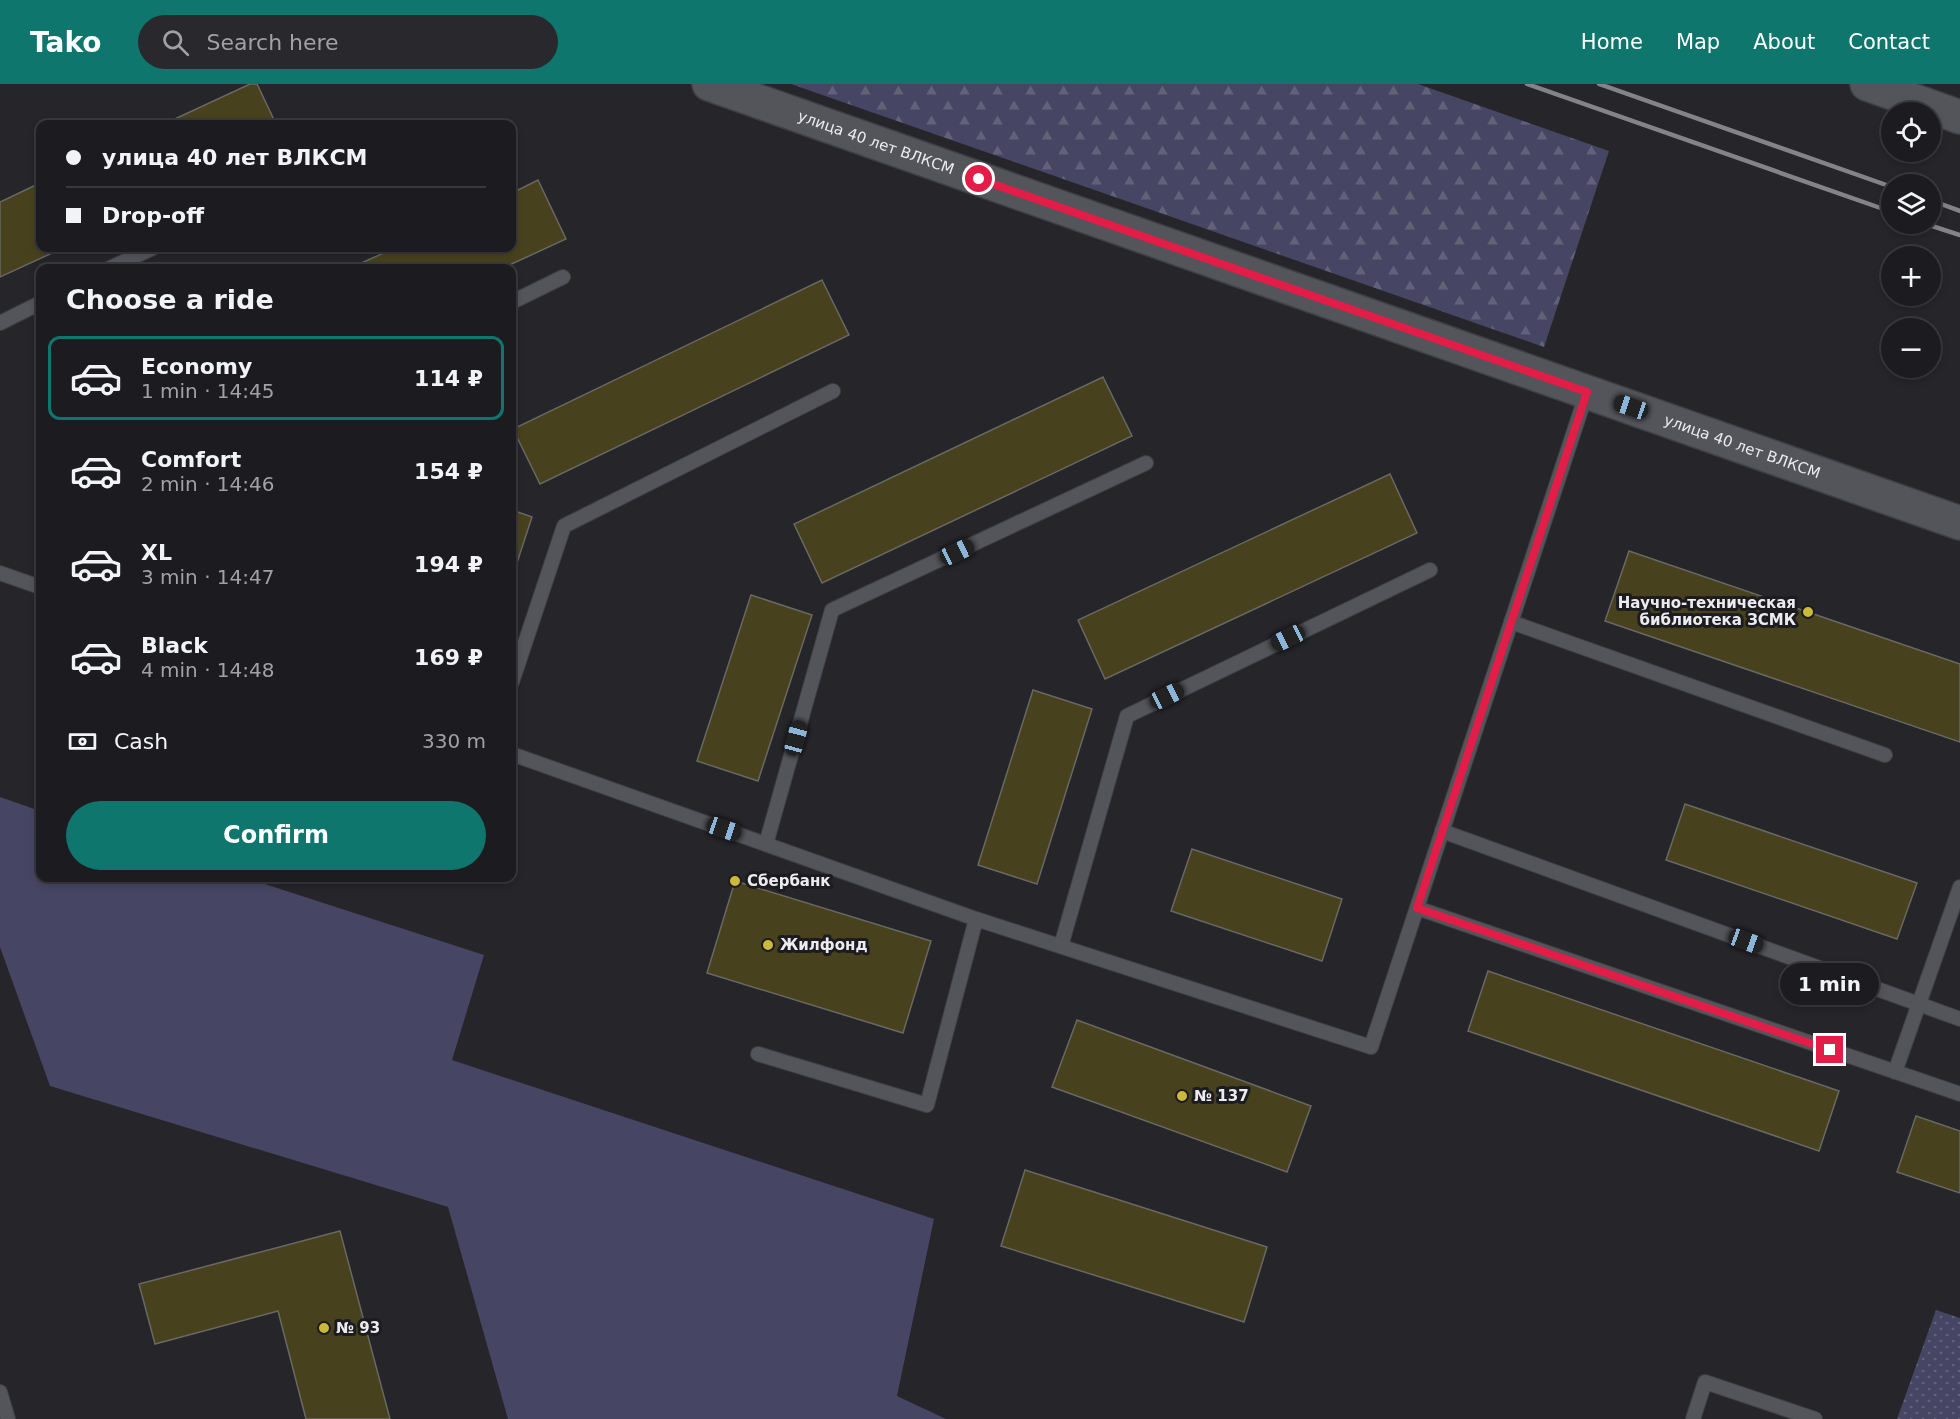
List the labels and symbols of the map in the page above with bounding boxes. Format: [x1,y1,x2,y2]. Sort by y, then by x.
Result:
street label: улица 40 лет ВЛКСМ [795,107,957,178]
route start [965,165,992,192]
car [1611,393,1651,421]
street label: улица 40 лет ВЛКСМ [1662,411,1823,482]
car [937,536,977,568]
place label: Научно-техническая библиотека ЗСМК [1618,594,1797,629]
marker: Научно-техническая библиотека ЗСМК [1801,605,1815,619]
car [1268,622,1308,654]
car [1147,680,1187,712]
car [783,718,809,758]
car [704,815,744,843]
place label: Сбербанк [747,872,831,890]
marker: Сбербанк [728,874,742,888]
car [1726,926,1766,956]
place label: Жилфонд [780,936,868,954]
marker: Жилфонд [761,938,775,952]
callout: 1 min [1780,963,1880,1005]
route end [1816,1036,1843,1063]
place label: № 137 [1194,1087,1249,1105]
marker: № 137 [1175,1089,1189,1103]
place label: № 93 [336,1319,380,1337]
marker: № 93 [317,1321,331,1335]

